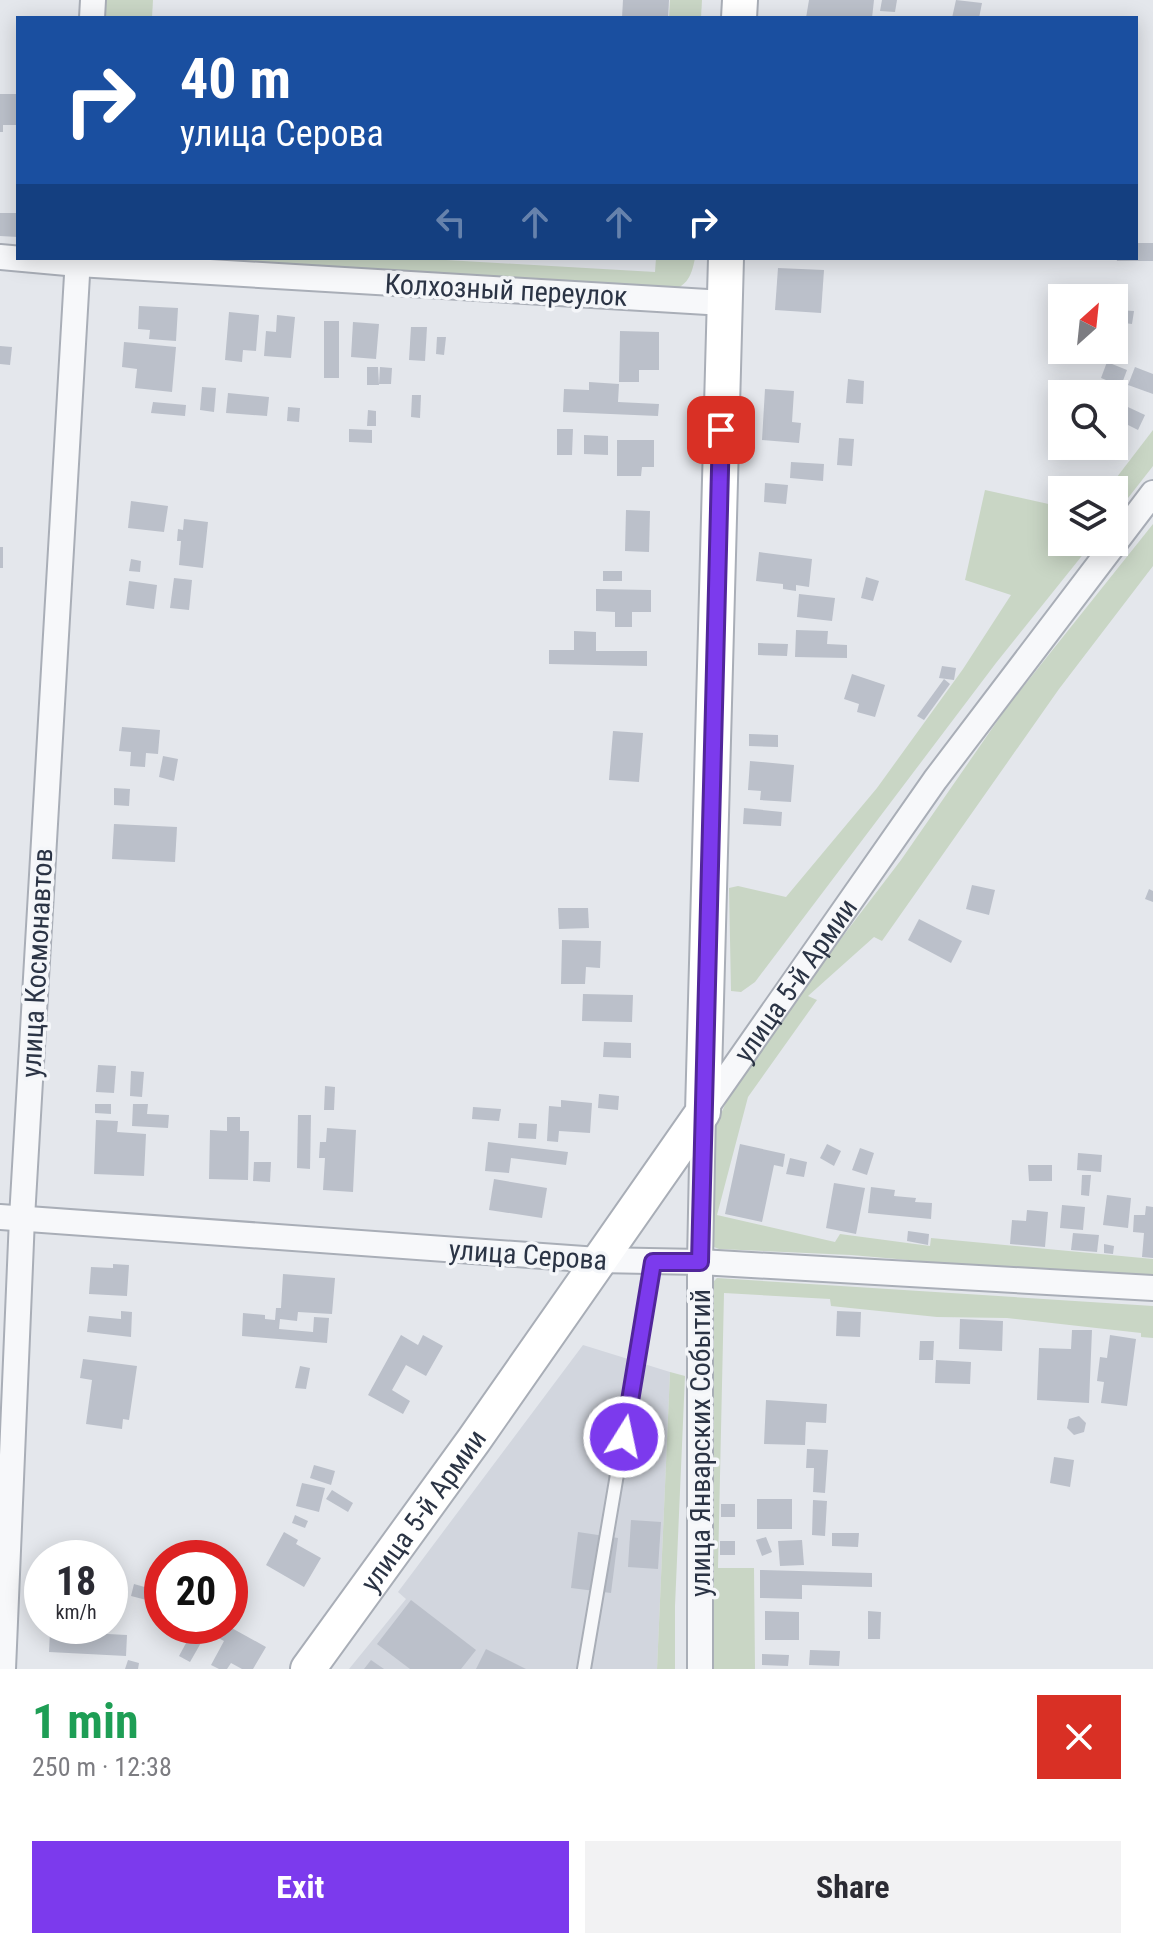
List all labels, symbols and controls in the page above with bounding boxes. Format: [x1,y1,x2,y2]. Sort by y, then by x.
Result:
text: 40 m [180,46,291,112]
icon: right [48,48,152,152]
text: улица Серова [180,113,384,155]
icon: left [429,200,473,244]
icon: ahead [513,200,557,244]
icon: ahead [597,200,641,244]
icon: right [681,200,725,244]
street label: Колхозный переулок [384,267,628,313]
north arrow [1048,284,1128,364]
map controls [1048,284,1128,556]
button: search [1048,380,1128,460]
pin [687,396,755,464]
icon: arrive [699,408,743,452]
button: layers [1048,476,1128,556]
street label: улица Космонавтов [15,847,59,1079]
street label: улица 5-й Армии [727,892,864,1068]
street label: улица Серова [448,1233,608,1277]
street label: улица Январских Событий [684,1289,717,1597]
position arrow [582,1395,666,1479]
street label: улица 5-й Армии [353,1423,493,1598]
speed limit sign: 20 [144,1540,248,1644]
text: 18 [56,1558,96,1605]
text: km/h [55,1600,97,1624]
text: 1 min [32,1693,139,1750]
button: close [1037,1695,1121,1779]
text: 250 m · 12:38 [32,1752,172,1782]
button: Exit [32,1841,569,1933]
button: Share [585,1841,1121,1933]

